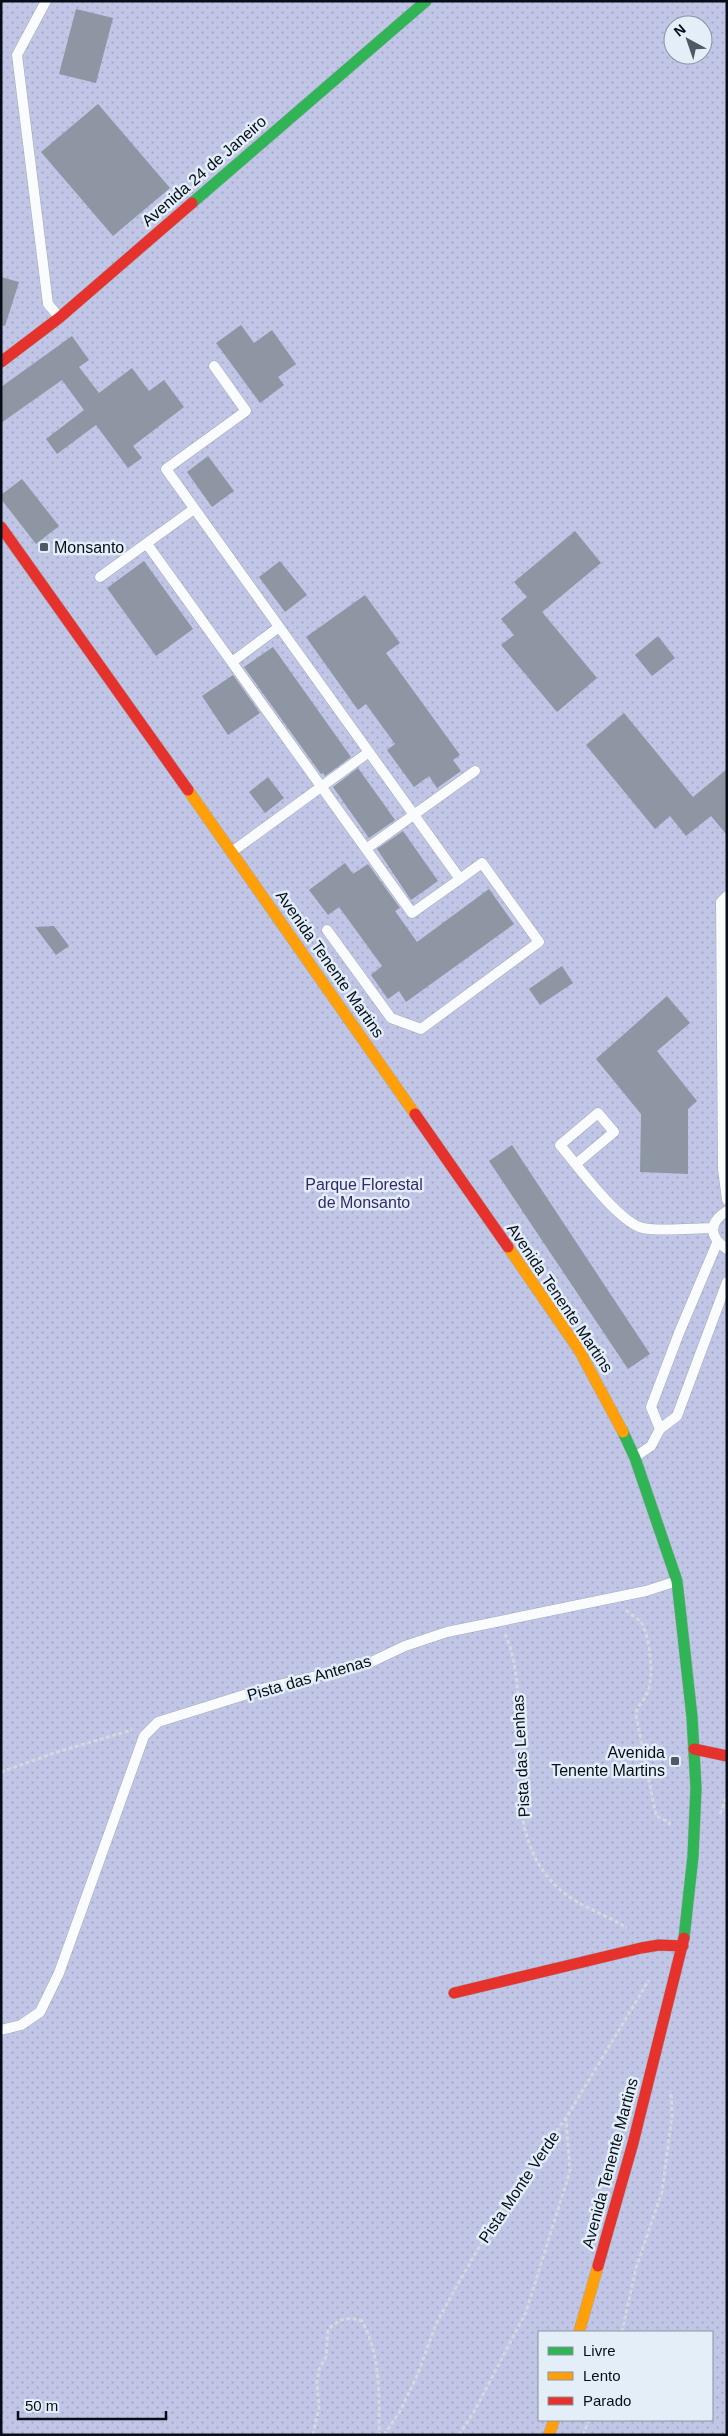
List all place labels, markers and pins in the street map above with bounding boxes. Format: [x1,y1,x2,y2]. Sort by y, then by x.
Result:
place label: Monsanto [54,539,124,556]
marker: Monsanto [38,541,50,553]
place label: Avenida Tenente Martins [551,1744,665,1779]
marker: Avenida Tenente Martins [669,1755,681,1767]

